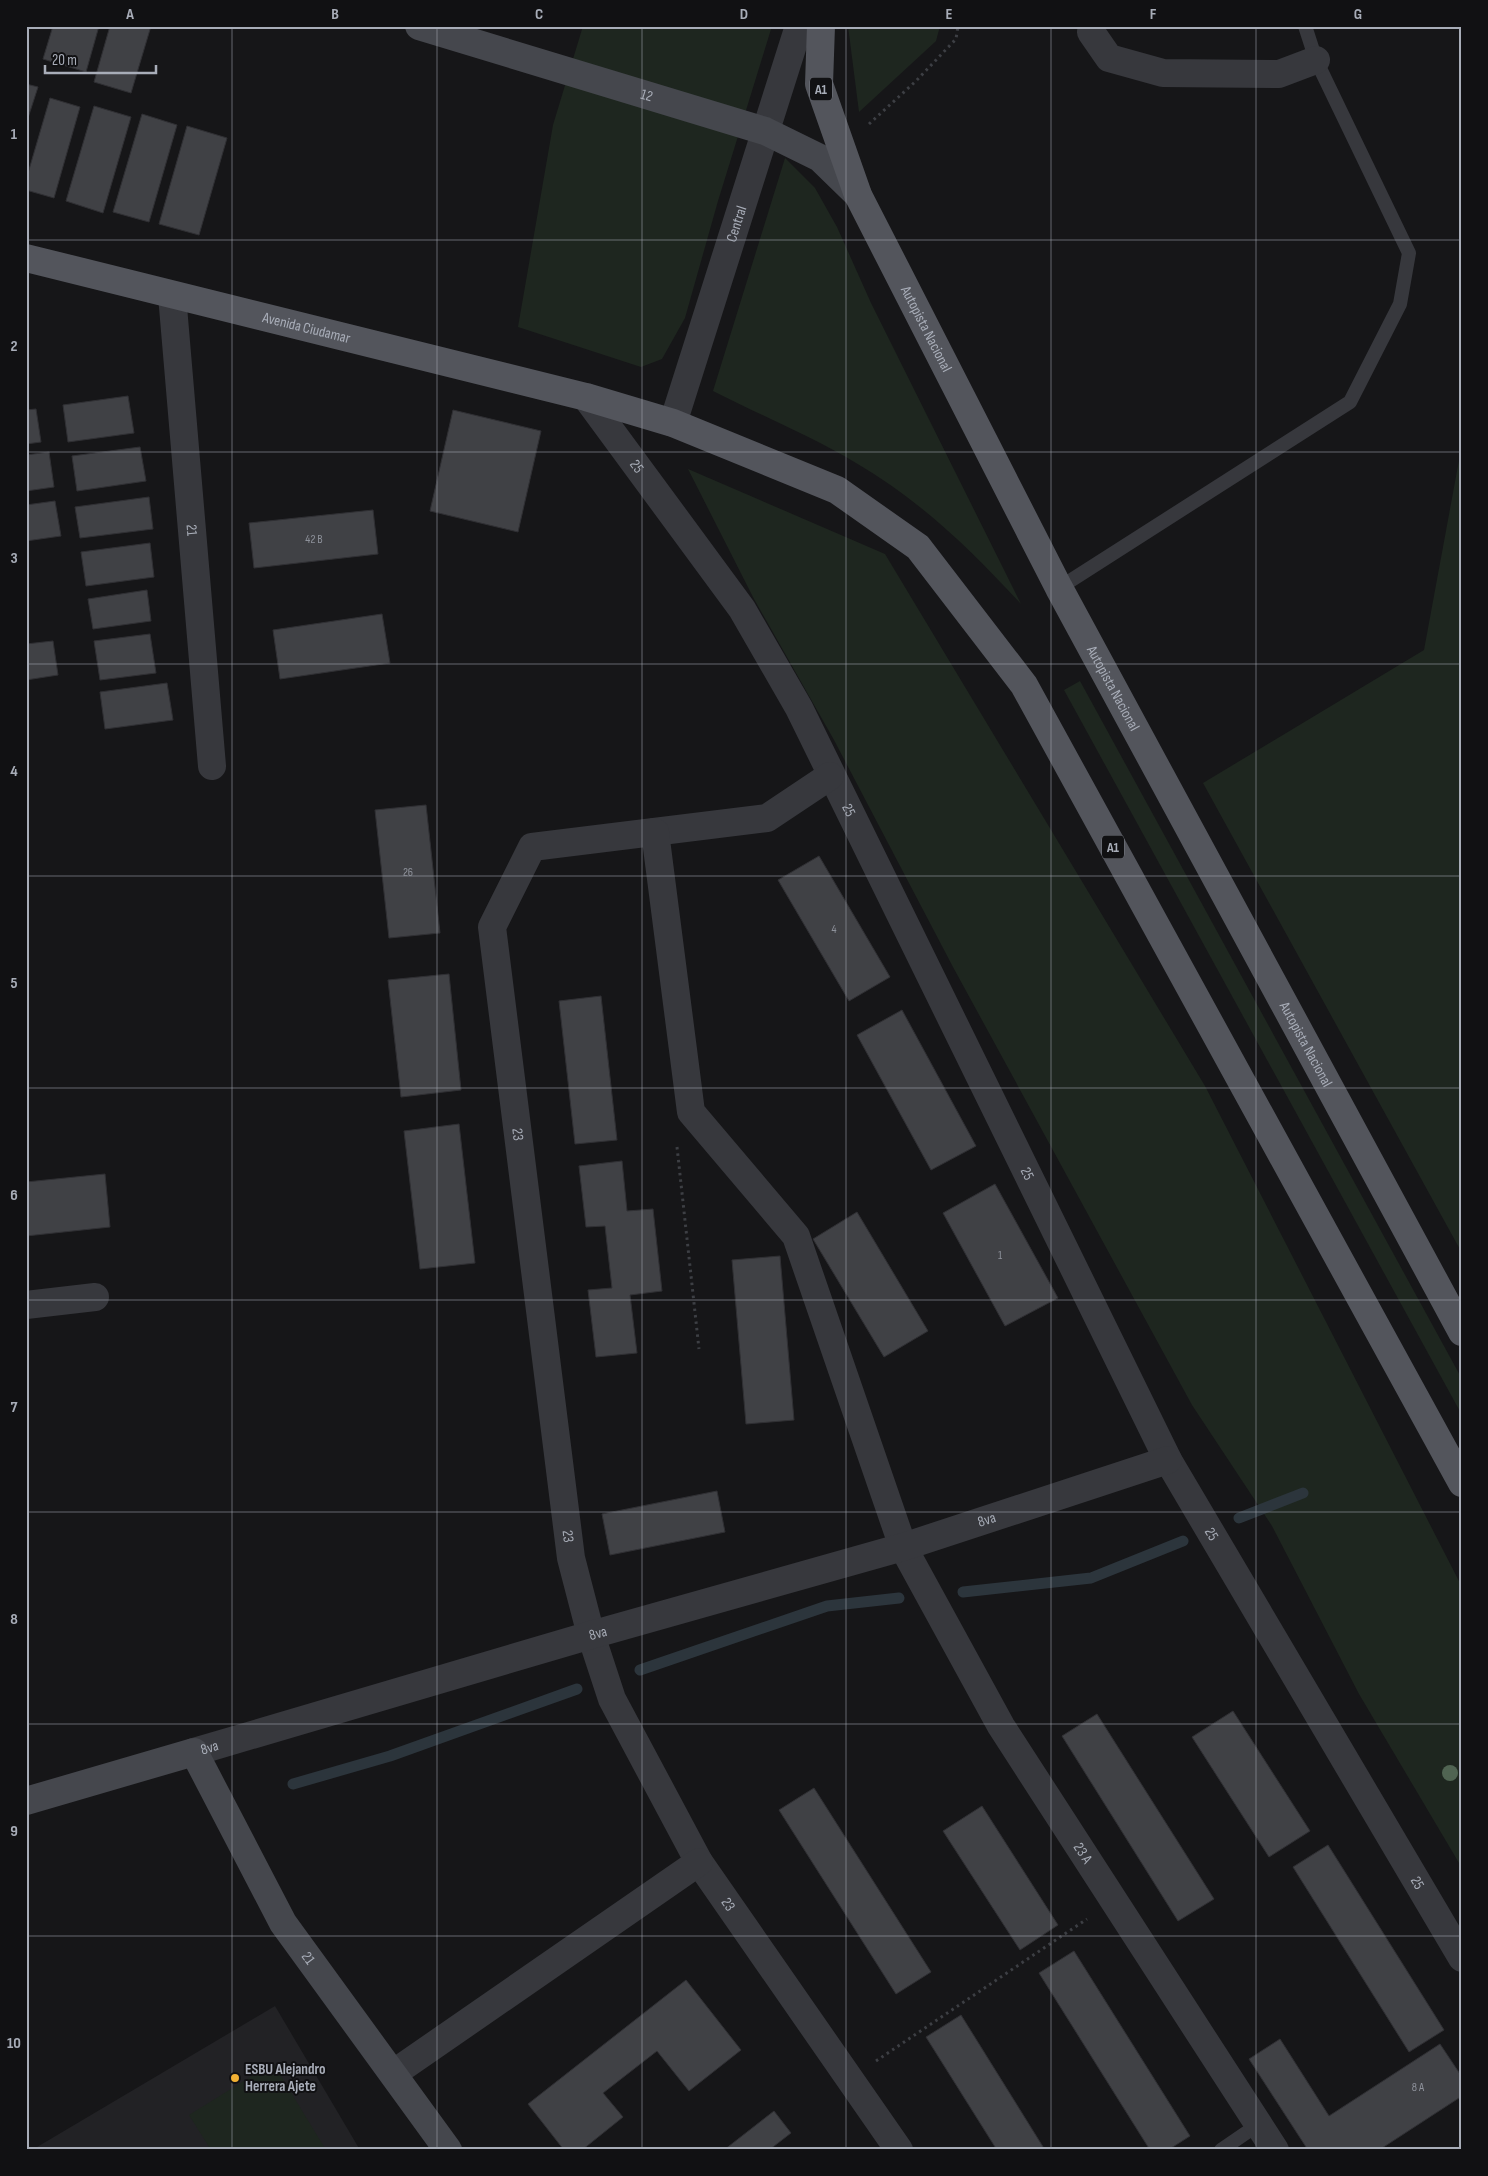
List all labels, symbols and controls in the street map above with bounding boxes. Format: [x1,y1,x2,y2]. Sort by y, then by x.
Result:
text: A [125,5,134,24]
text: B [331,5,339,24]
text: C [535,5,543,24]
text: D [740,5,748,24]
text: E [946,5,953,24]
text: F [1150,5,1157,24]
text: G [1354,5,1362,24]
scale bar [45,42,156,74]
text: 20 m [52,51,77,70]
road number: A1 [810,78,832,100]
street label: 12 [638,84,655,106]
text: 1 [11,125,18,144]
street label: Central [722,203,751,244]
street label: Autopista Nacional [896,282,956,375]
street label: Avenida Ciudamar [260,307,353,348]
text: 2 [10,337,18,356]
street label: 25 [626,456,648,477]
street label: 21 [182,524,202,537]
house number: 42 B [305,532,323,547]
text: 3 [10,549,18,568]
street label: Autopista Nacional [1082,641,1144,734]
text: 4 [10,762,18,781]
street label: 25 [838,800,860,820]
road number: A1 [1102,836,1124,859]
house number: 26 [403,865,413,880]
house number: 4 [831,922,837,937]
text: 5 [10,974,18,993]
street label: Autopista Nacional [1275,998,1337,1090]
street label: 23 [508,1127,528,1142]
street label: 25 [1016,1164,1039,1183]
text: 6 [10,1186,18,1205]
house number: 1 [998,1248,1003,1263]
text: 7 [11,1398,18,1417]
street label: 8va [975,1508,998,1531]
street label: 25 [1200,1524,1223,1544]
street label: 23 [558,1529,578,1544]
text: 8 [10,1610,18,1629]
street label: 8va [587,1621,609,1645]
street label: 8va [198,1736,221,1759]
text: 9 [10,1822,18,1841]
street label: 23 A [1069,1839,1097,1868]
street label: 25 [1406,1873,1429,1893]
street label: 23 [717,1894,740,1915]
street label: 21 [297,1948,320,1969]
text: 10 [7,2034,21,2053]
place label: ESBU Alejandro Herrera Ajete [245,2060,326,2096]
marker: ESBU Alejandro Herrera Ajete [229,2072,241,2084]
house number: 8 A [1412,2080,1425,2095]

